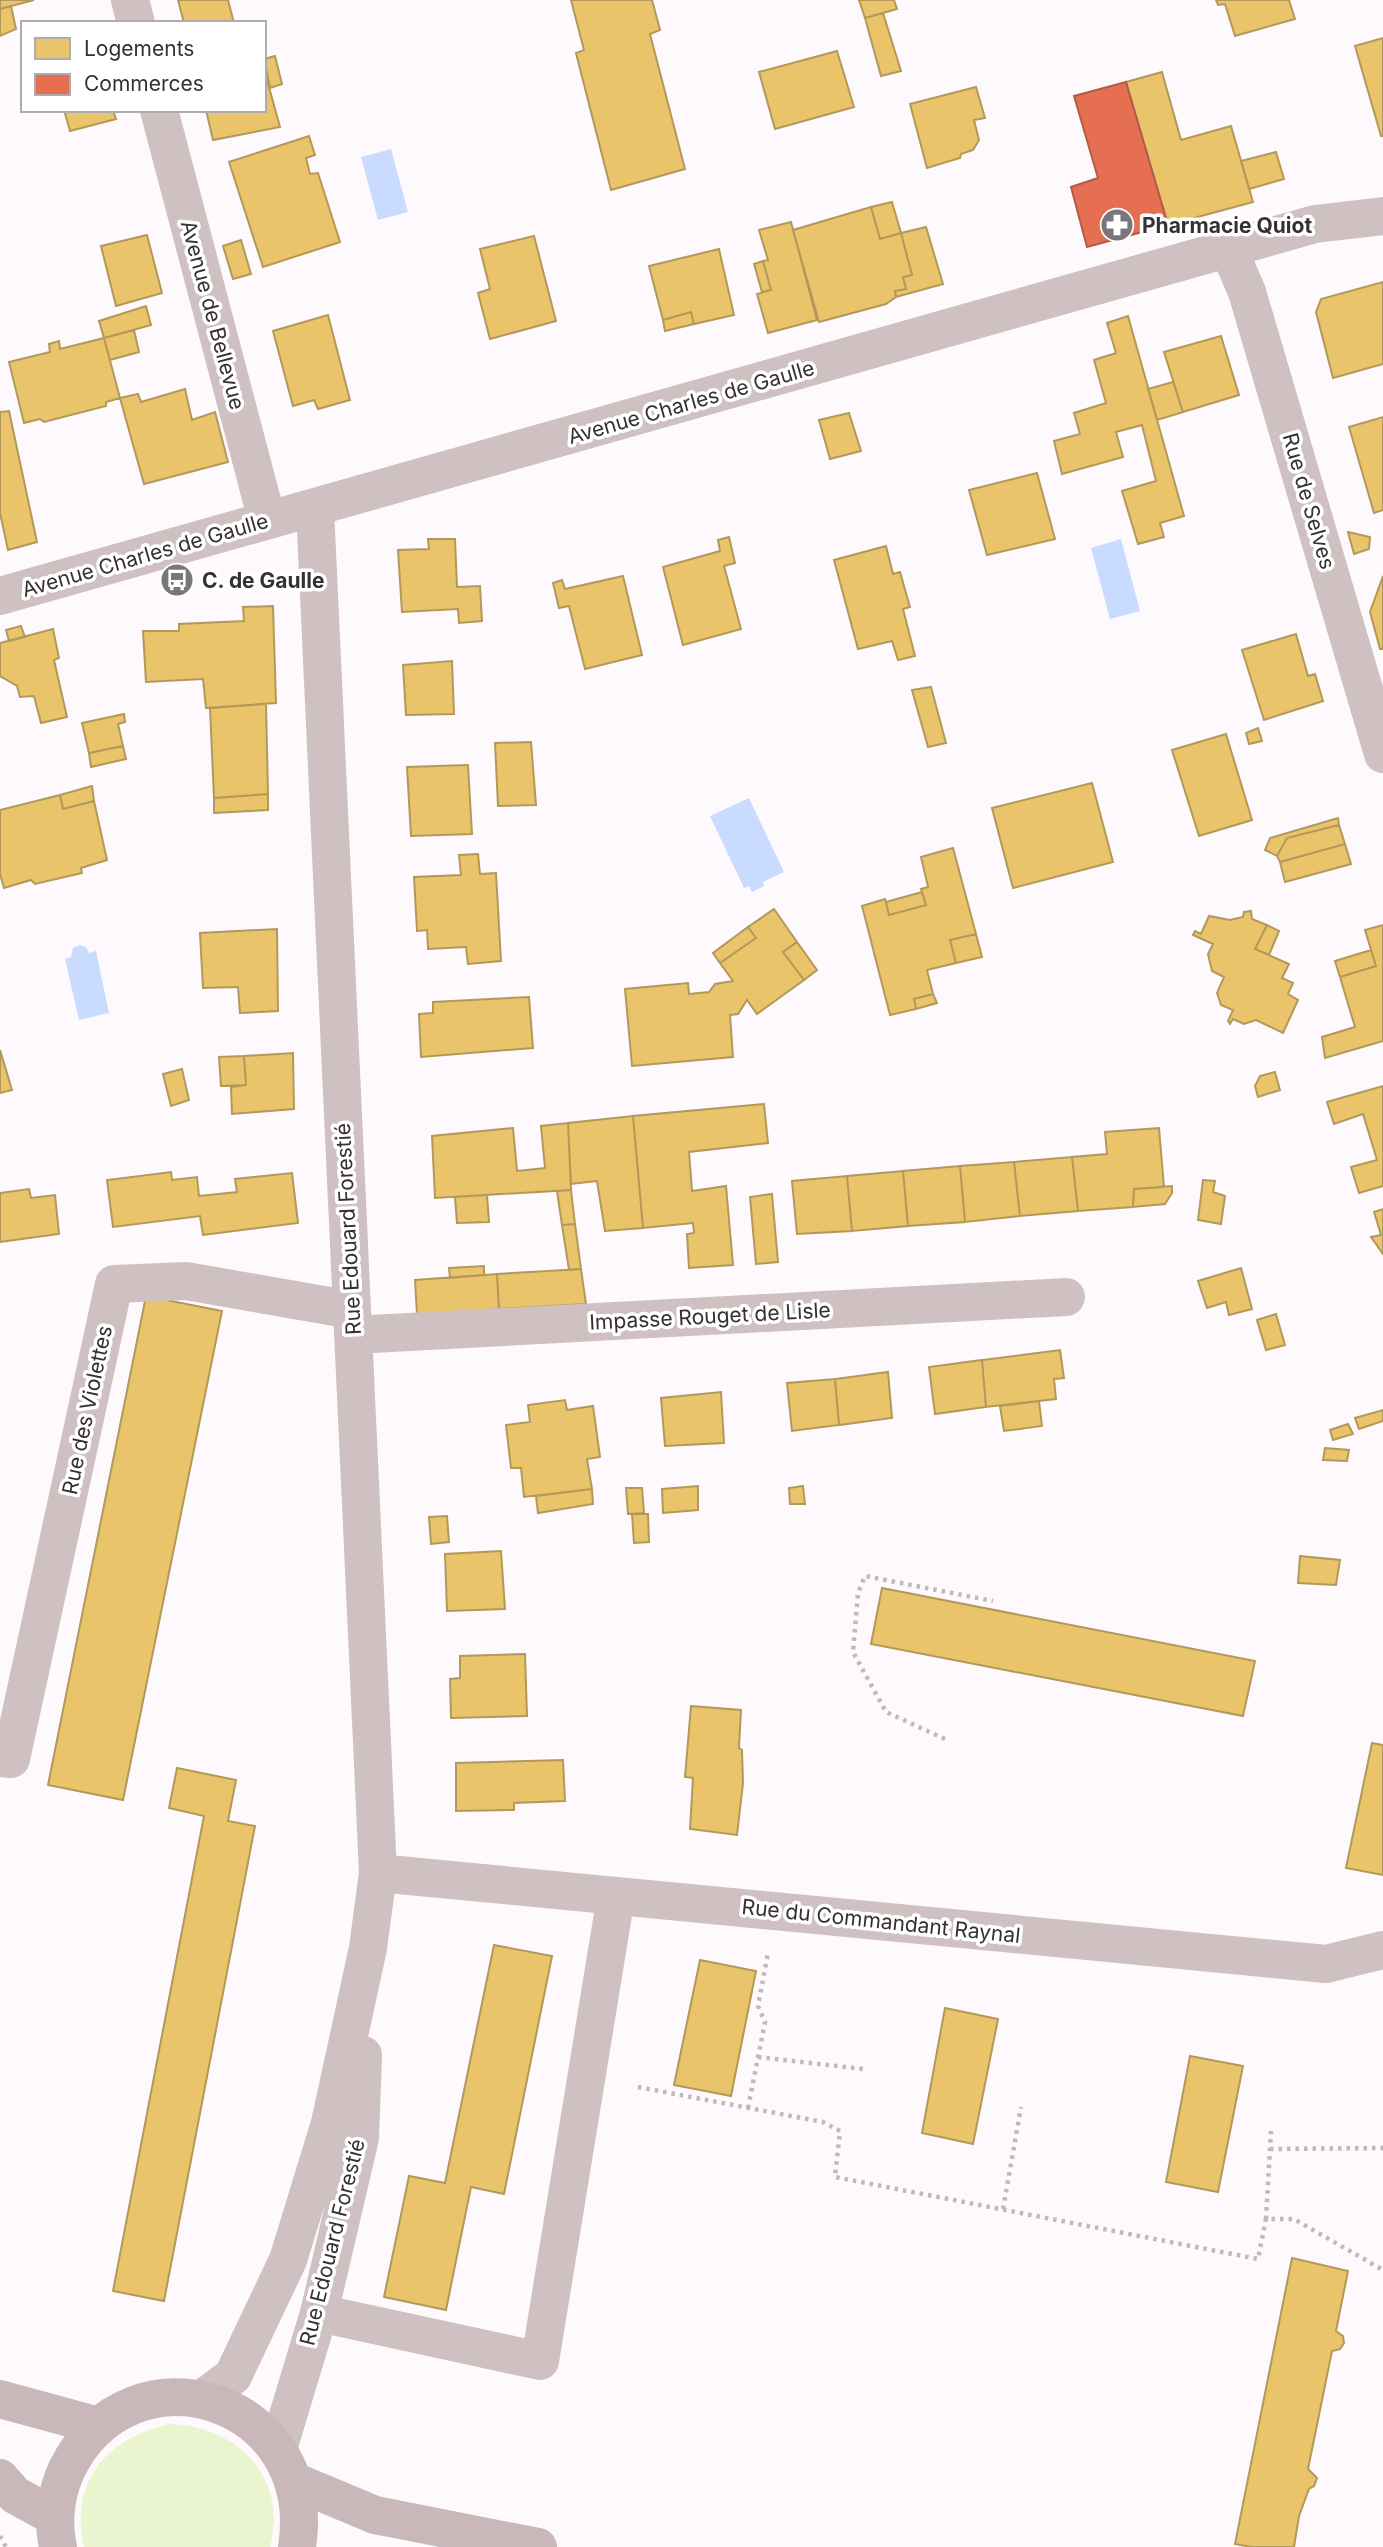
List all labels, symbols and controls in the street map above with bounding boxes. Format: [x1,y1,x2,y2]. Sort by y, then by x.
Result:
legend [21,21,266,112]
text: Logements [84,36,194,61]
text: Commerces [84,71,204,96]
pharmacy icon: Pharmacie Quiot [1098,206,1136,244]
place label: Pharmacie Quiot [1142,213,1312,238]
street label: Avenue de Bellevue [176,218,250,412]
street label: Avenue Charles de Gaulle [565,355,817,449]
street label: Rue de Selves [1278,430,1340,572]
street label: Avenue Charles de Gaulle [19,508,271,602]
bus stop icon: C. de Gaulle [158,561,196,599]
place label: C. de Gaulle [202,568,325,593]
street label: Rue Edouard Forestié [330,1123,366,1335]
street label: Impasse Rouget de Lisle [589,1297,831,1335]
street label: Rue des Violettes [57,1323,117,1497]
street label: Rue du Commandant Raynal [740,1894,1022,1948]
street label: Rue Edouard Forestié [294,2136,370,2348]

